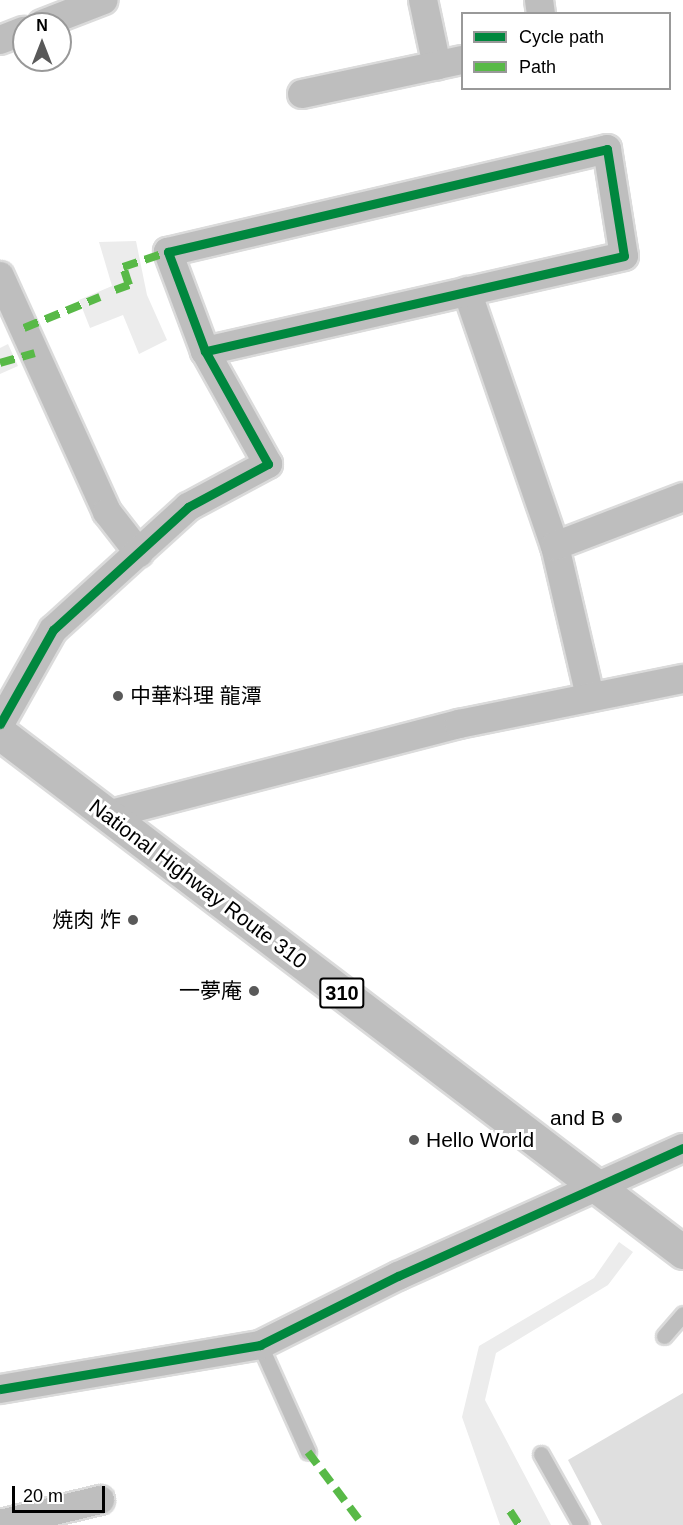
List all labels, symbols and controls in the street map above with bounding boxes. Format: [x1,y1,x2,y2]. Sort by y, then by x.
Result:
north arrow [12,12,72,72]
legend [461,12,671,90]
text: N [36,17,48,34]
text: Cycle path [519,27,604,47]
text: Path [519,57,556,77]
place label: 中華料理 龍潭 [130,683,262,709]
marker: 中華料理 龍潭 [111,689,125,703]
street label: National Highway Route 310 [84,794,312,974]
place label: 焼肉 炸 [52,907,121,933]
marker: 焼肉 炸 [126,913,140,927]
road number: 310 [318,976,366,1010]
place label: 一夢庵 [179,978,242,1004]
marker: 一夢庵 [247,984,261,998]
place label: and B [550,1105,605,1131]
marker: and B [610,1111,624,1125]
place label: Hello World [426,1127,534,1153]
marker: Hello World [407,1133,421,1147]
scale bar [15,1474,108,1512]
text: 20 m [23,1486,63,1506]

